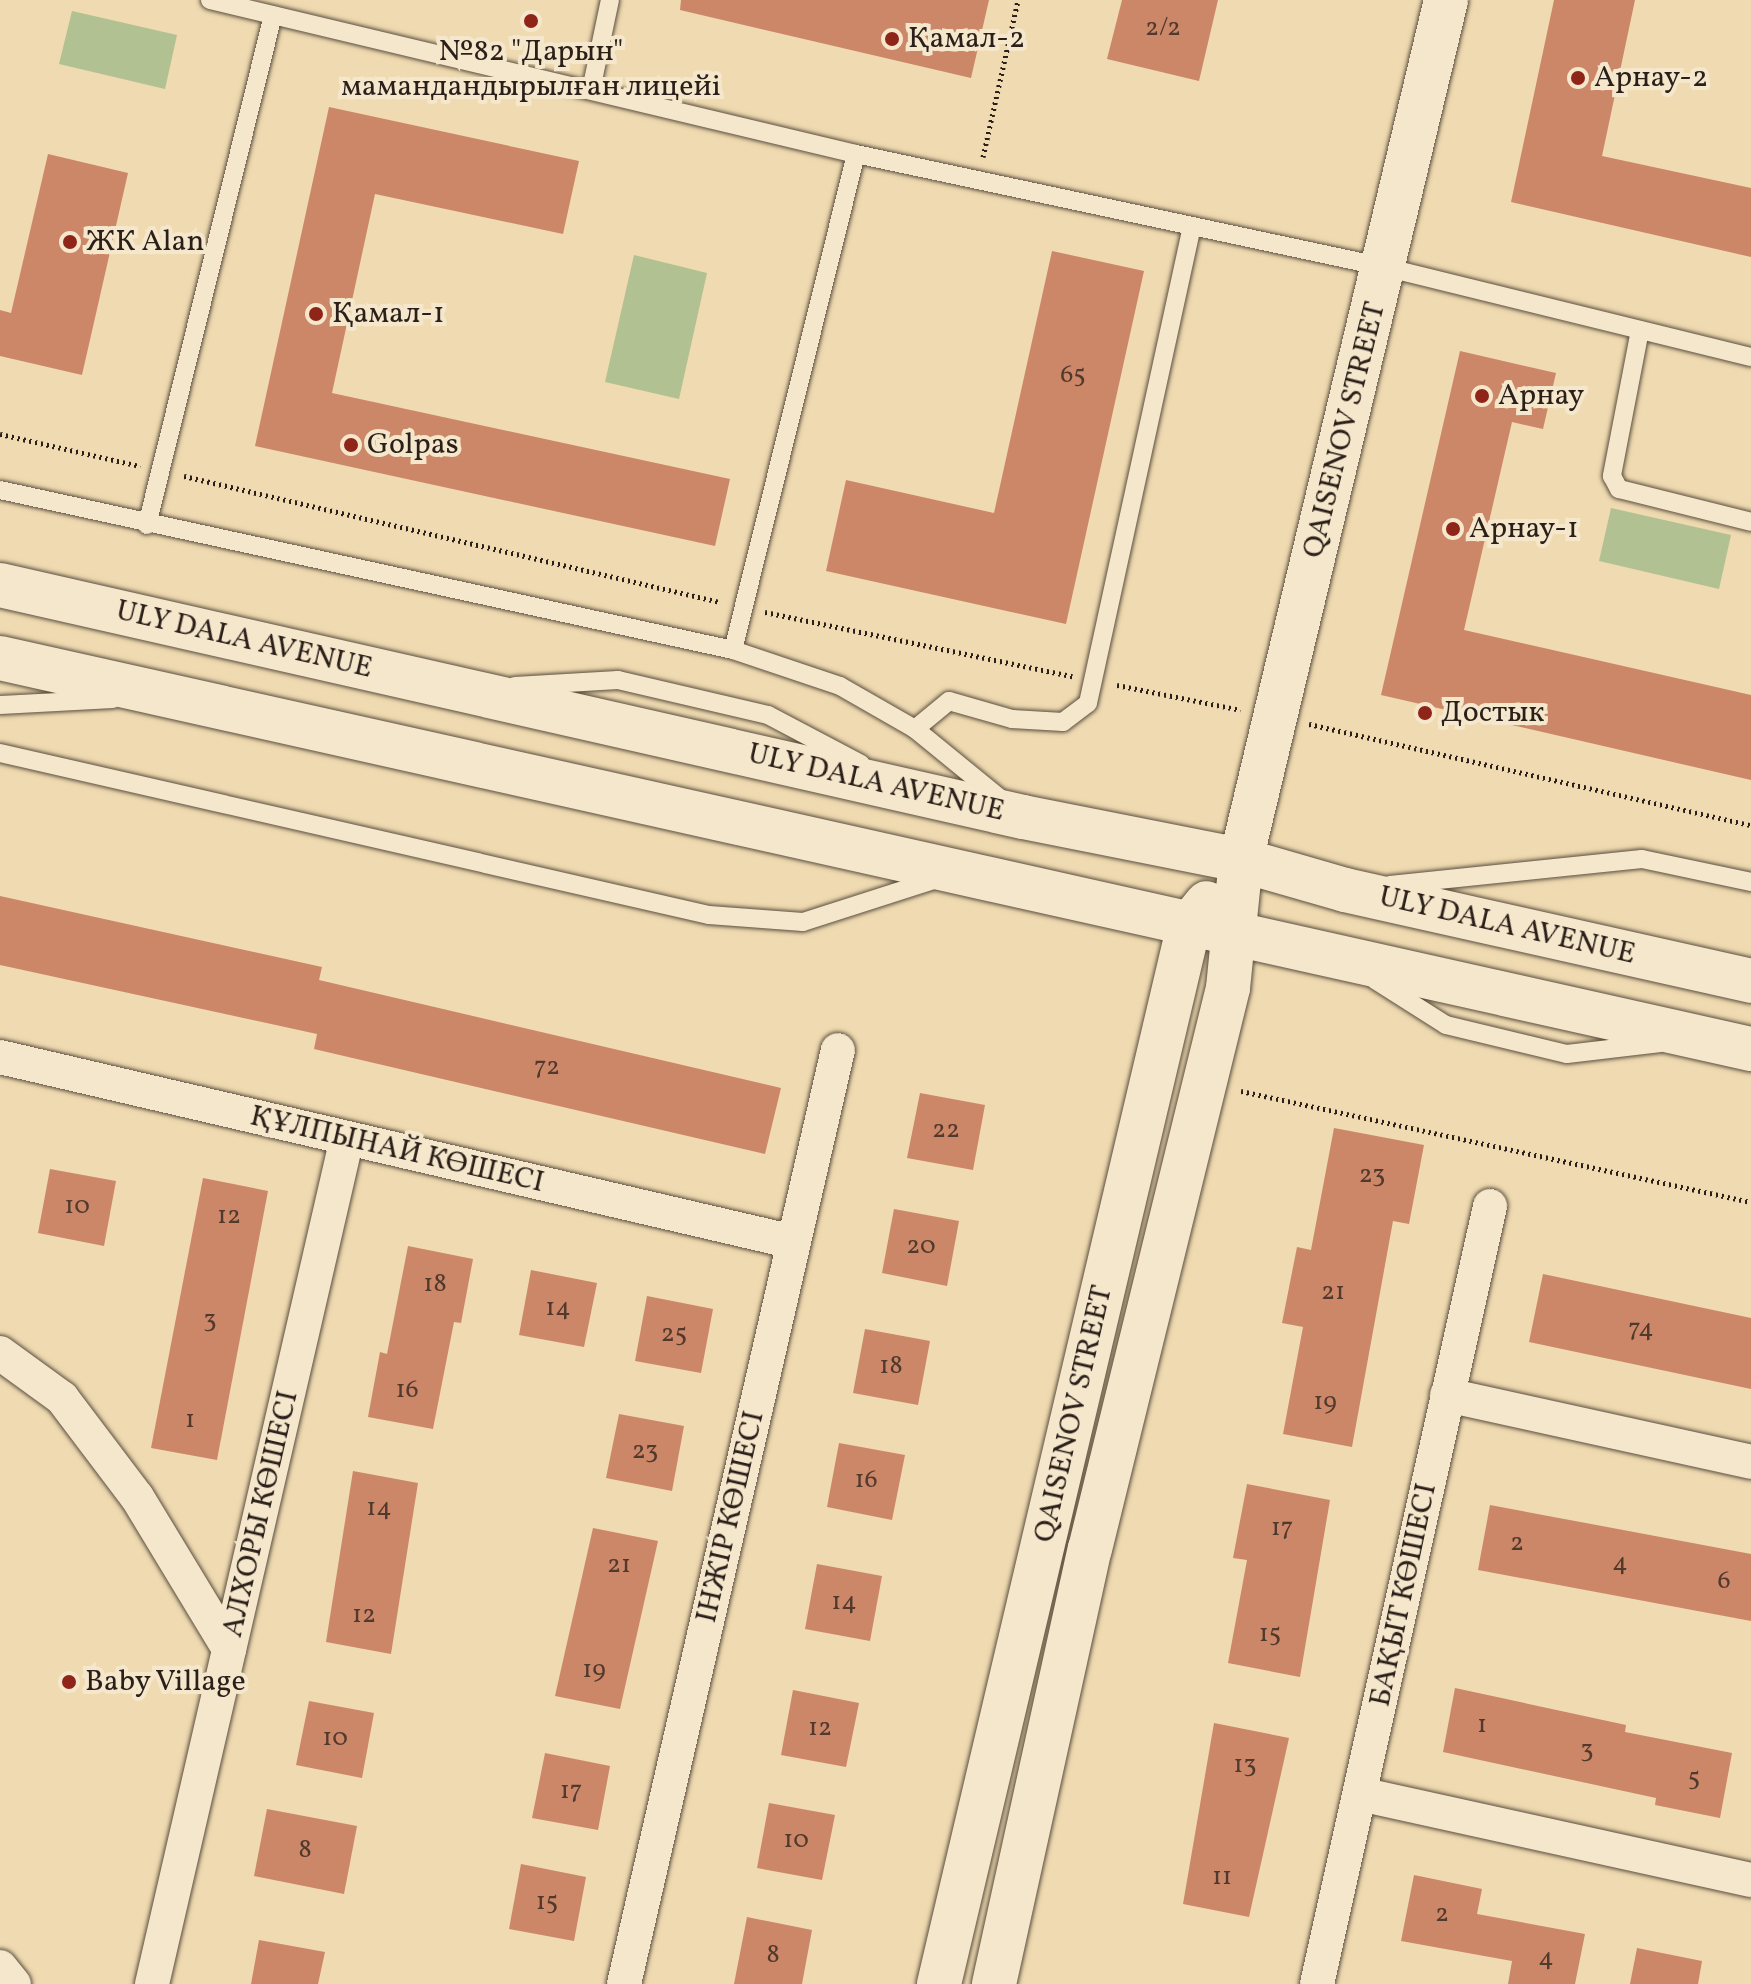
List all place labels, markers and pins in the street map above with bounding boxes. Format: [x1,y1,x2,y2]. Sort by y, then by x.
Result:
marker: №82 "Дарын" мамандандырылған лицейі [522,12,540,30]
place label: Қамал-2 [908,21,1025,57]
marker: Қамал-2 [883,30,901,48]
place label: №82 "Дарын" мамандандырылған лицейі [341,34,721,104]
place label: Арнау-2 [1594,60,1708,96]
marker: Арнау-2 [1569,69,1587,87]
place label: ЖК Alan [86,224,204,260]
marker: ЖК Alan [61,233,79,251]
place label: Қамал-1 [332,296,445,332]
marker: Қамал-1 [307,305,325,323]
place label: Арнау [1498,378,1584,414]
marker: Арнау [1473,387,1491,405]
place label: Golpas [367,427,459,463]
marker: Golpas [342,436,360,454]
place label: Арнау-1 [1469,511,1579,547]
marker: Арнау-1 [1444,520,1462,538]
place label: Достык [1441,695,1544,731]
marker: Достык [1416,704,1434,722]
place label: Baby Village [85,1664,248,1700]
marker: Baby Village [60,1673,78,1691]

